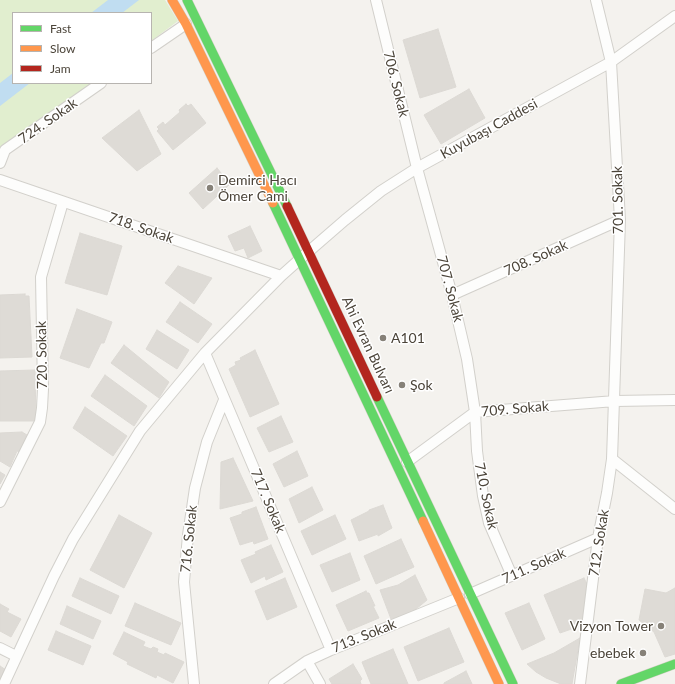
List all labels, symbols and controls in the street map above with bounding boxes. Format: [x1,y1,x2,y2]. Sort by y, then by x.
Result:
legend [12,12,152,84]
text: Fast [50,21,71,36]
text: Slow [50,41,75,56]
street label: 706. Sokak [380,49,412,119]
text: Jam [50,61,71,76]
street label: 724. Sokak [15,95,81,147]
street label: Kuyubaşı Caddesi [438,95,540,163]
street label: 701. Sokak [609,166,627,234]
place label: Demirci Hacı Ömer Cami [218,172,297,204]
marker: Demirci Hacı Ömer Cami [205,183,215,193]
street label: 718. Sokak [106,209,176,247]
street label: 708. Sokak [502,237,570,279]
street label: 707. Sokak [433,254,467,324]
street label: Ahi Evran Bulvarı [338,294,398,396]
street label: 720. Sokak [33,321,51,389]
place label: A101 [391,330,425,346]
marker: A101 [378,333,388,343]
place label: Şok [410,377,433,393]
marker: Şok [397,380,407,390]
street label: 709. Sokak [480,398,550,420]
street label: 710. Sokak [471,461,501,531]
street label: 717. Sokak [247,466,289,536]
street label: 716. Sokak [177,504,201,574]
street label: 712. Sokak [585,508,613,578]
street label: 711. Sokak [500,545,568,587]
street label: 713. Sokak [329,615,399,657]
place label: Vizyon Tower [570,618,653,634]
marker: Vizyon Tower [656,621,666,631]
place label: ebebek [590,645,635,661]
marker: ebebek [638,648,648,658]

